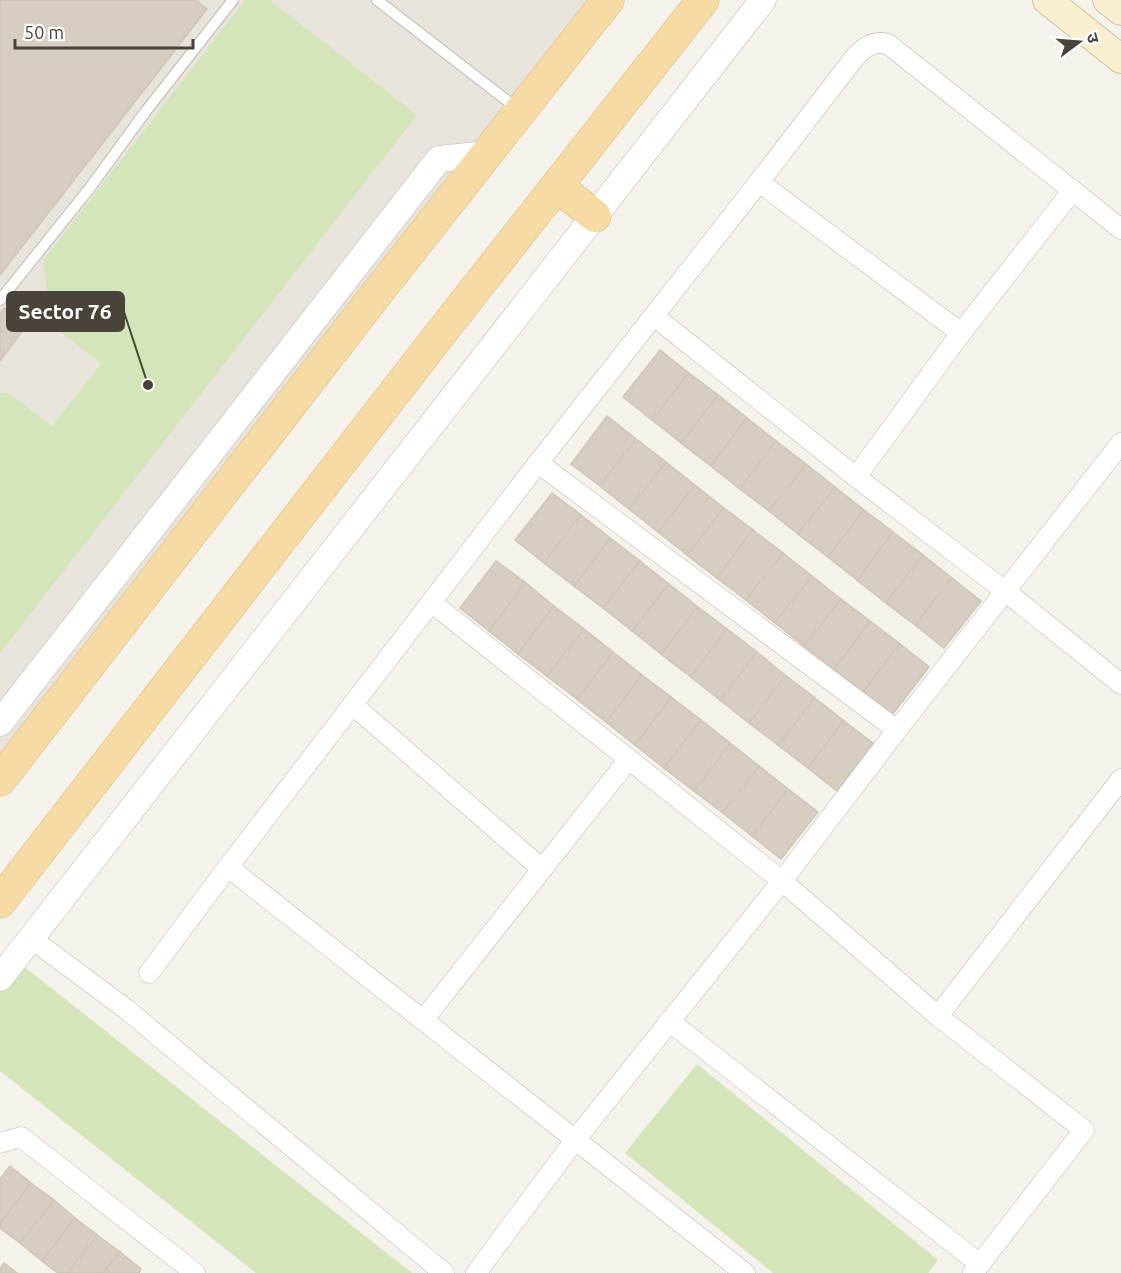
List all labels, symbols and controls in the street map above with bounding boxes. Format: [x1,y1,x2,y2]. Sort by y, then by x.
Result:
scale bar [15,12,194,50]
north arrow [1049,12,1109,72]
text: 50 m [24,22,64,42]
text: उ [1083,31,1104,45]
callout: Sector 76 [7,292,124,331]
text: Sector 76 [19,299,112,323]

